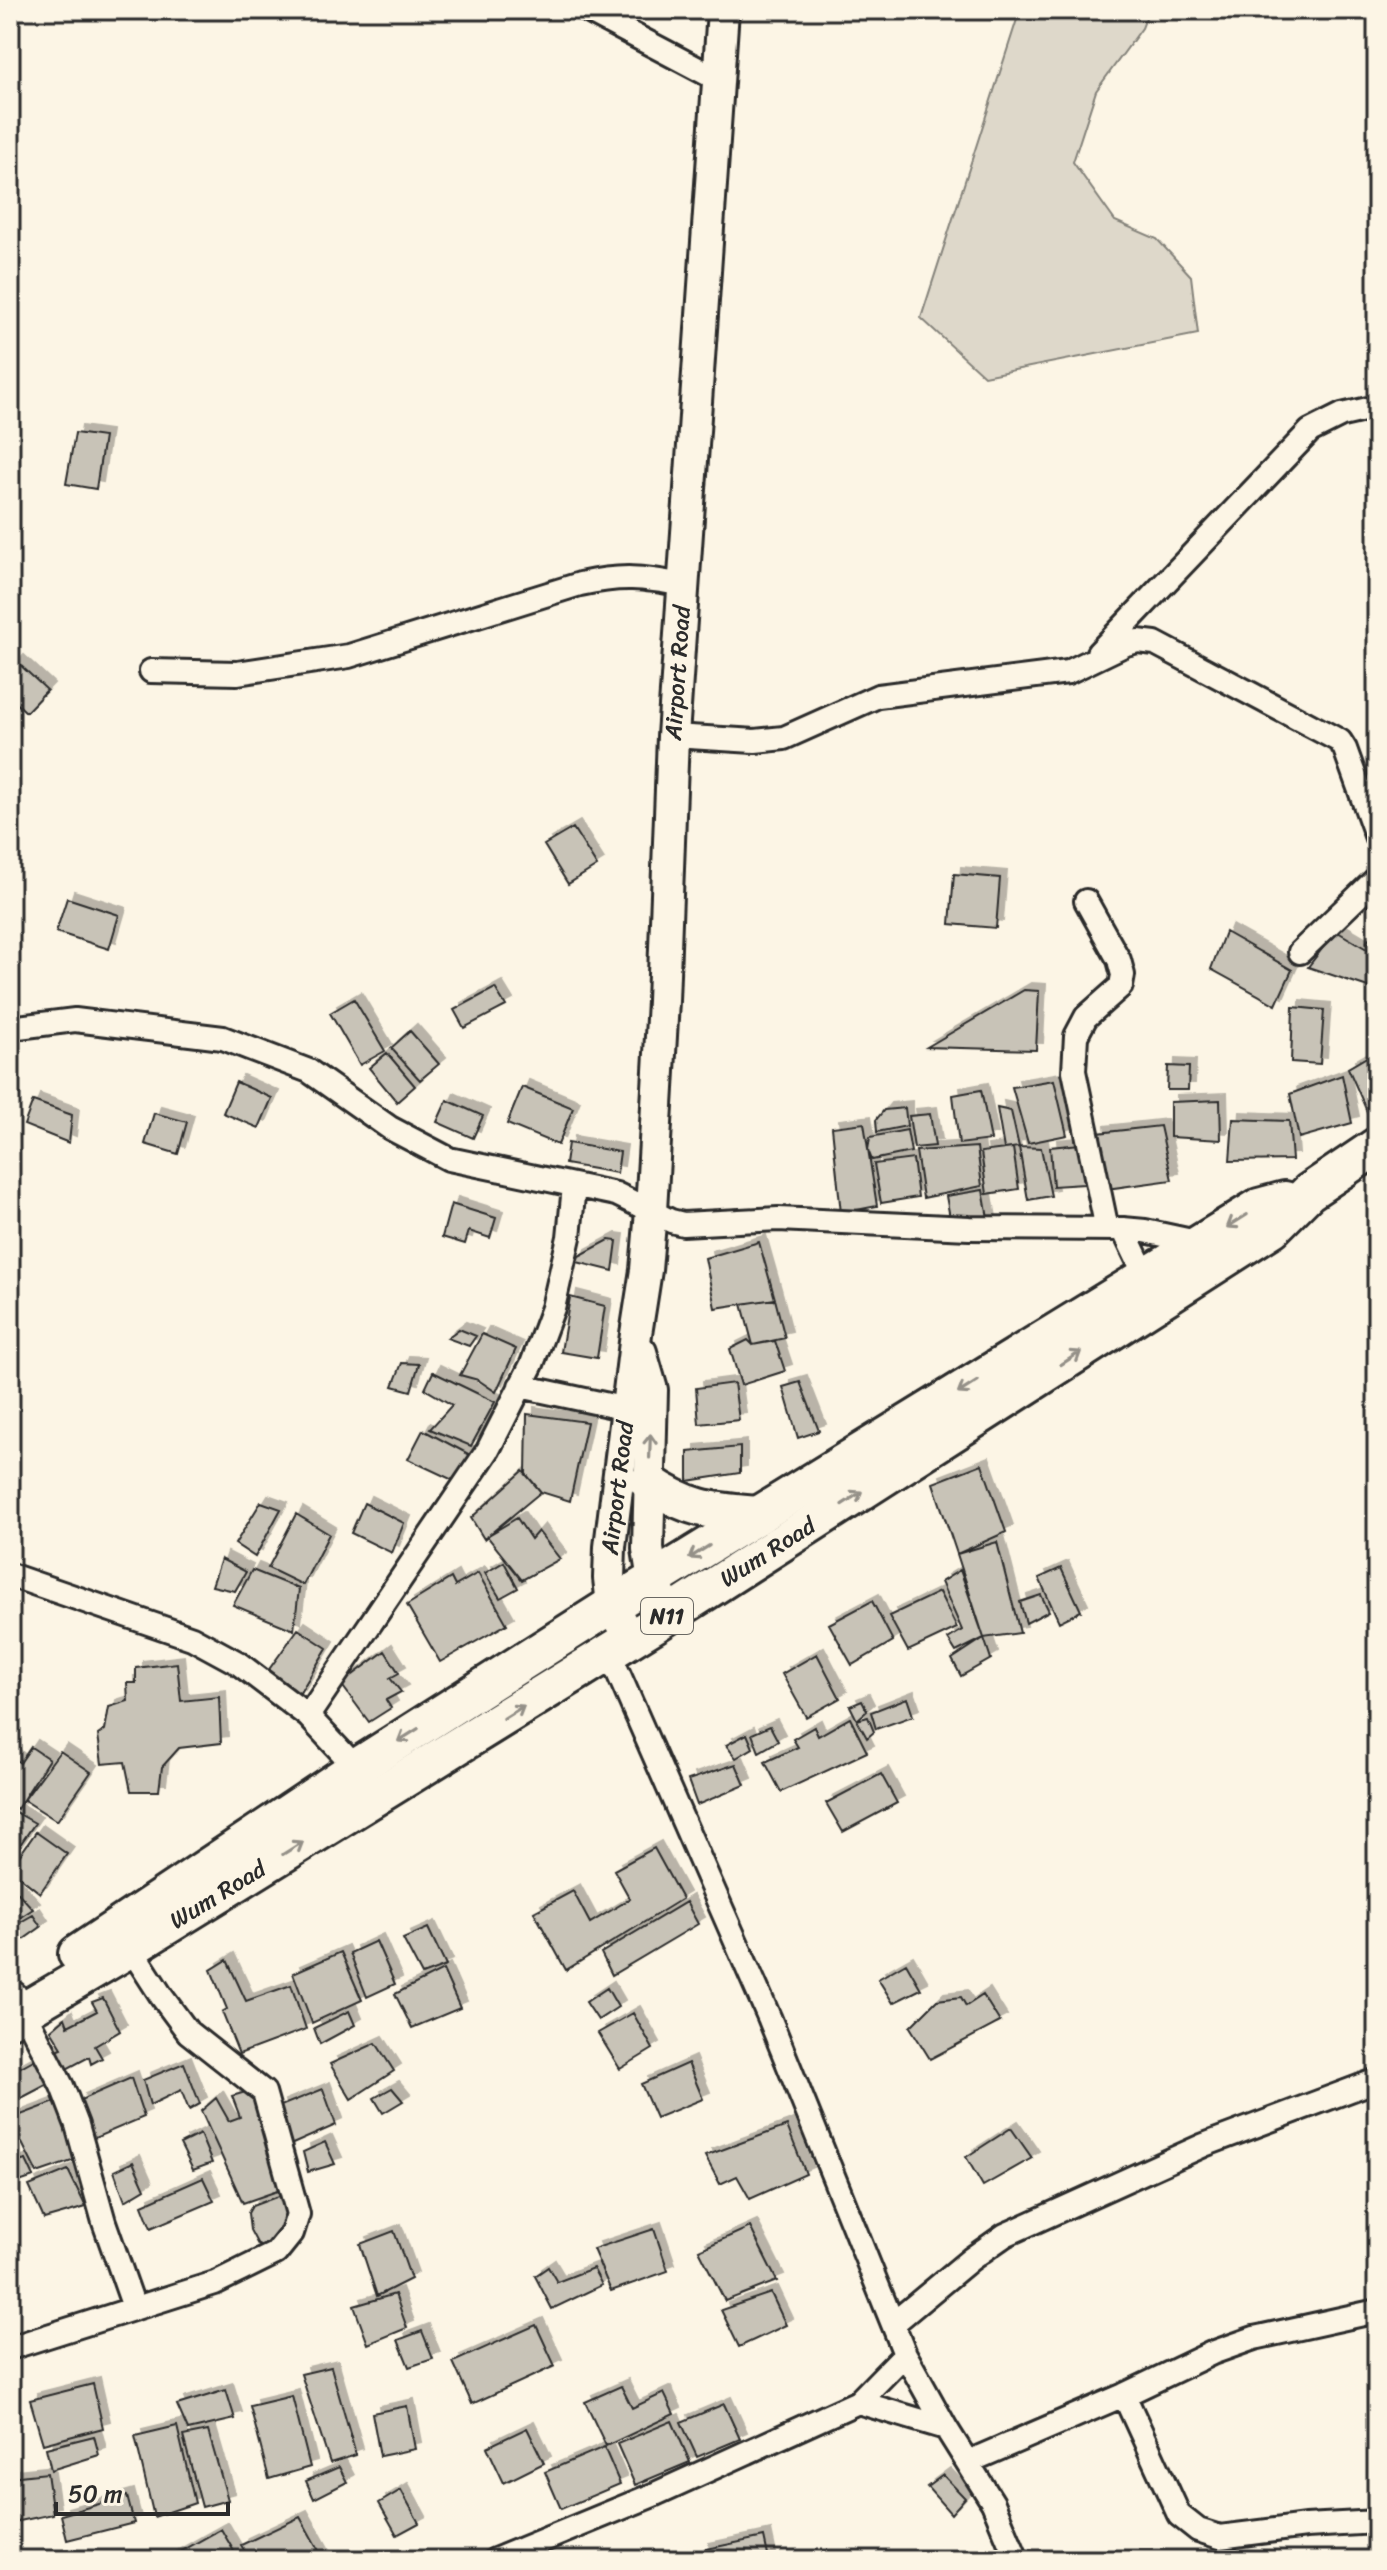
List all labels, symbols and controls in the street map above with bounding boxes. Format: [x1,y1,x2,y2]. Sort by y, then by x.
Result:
street label: Airport Road [652,603,703,743]
one-way arrow [1226,1213,1249,1229]
one-way arrow [1059,1349,1081,1366]
one-way arrow [957,1379,980,1395]
street label: Airport Road [589,1417,646,1557]
one-way arrow [642,1433,657,1460]
one-way arrow [840,1489,862,1506]
street label: Wum Road [711,1504,825,1599]
one-way arrow [688,1544,711,1560]
road number: N11 [641,1598,693,1634]
one-way arrow [502,1703,525,1719]
one-way arrow [397,1728,420,1744]
one-way arrow [281,1840,304,1856]
street label: Wum Road [161,1848,275,1941]
scale bar [56,2466,228,2516]
text: 50 m [68,2473,123,2515]

